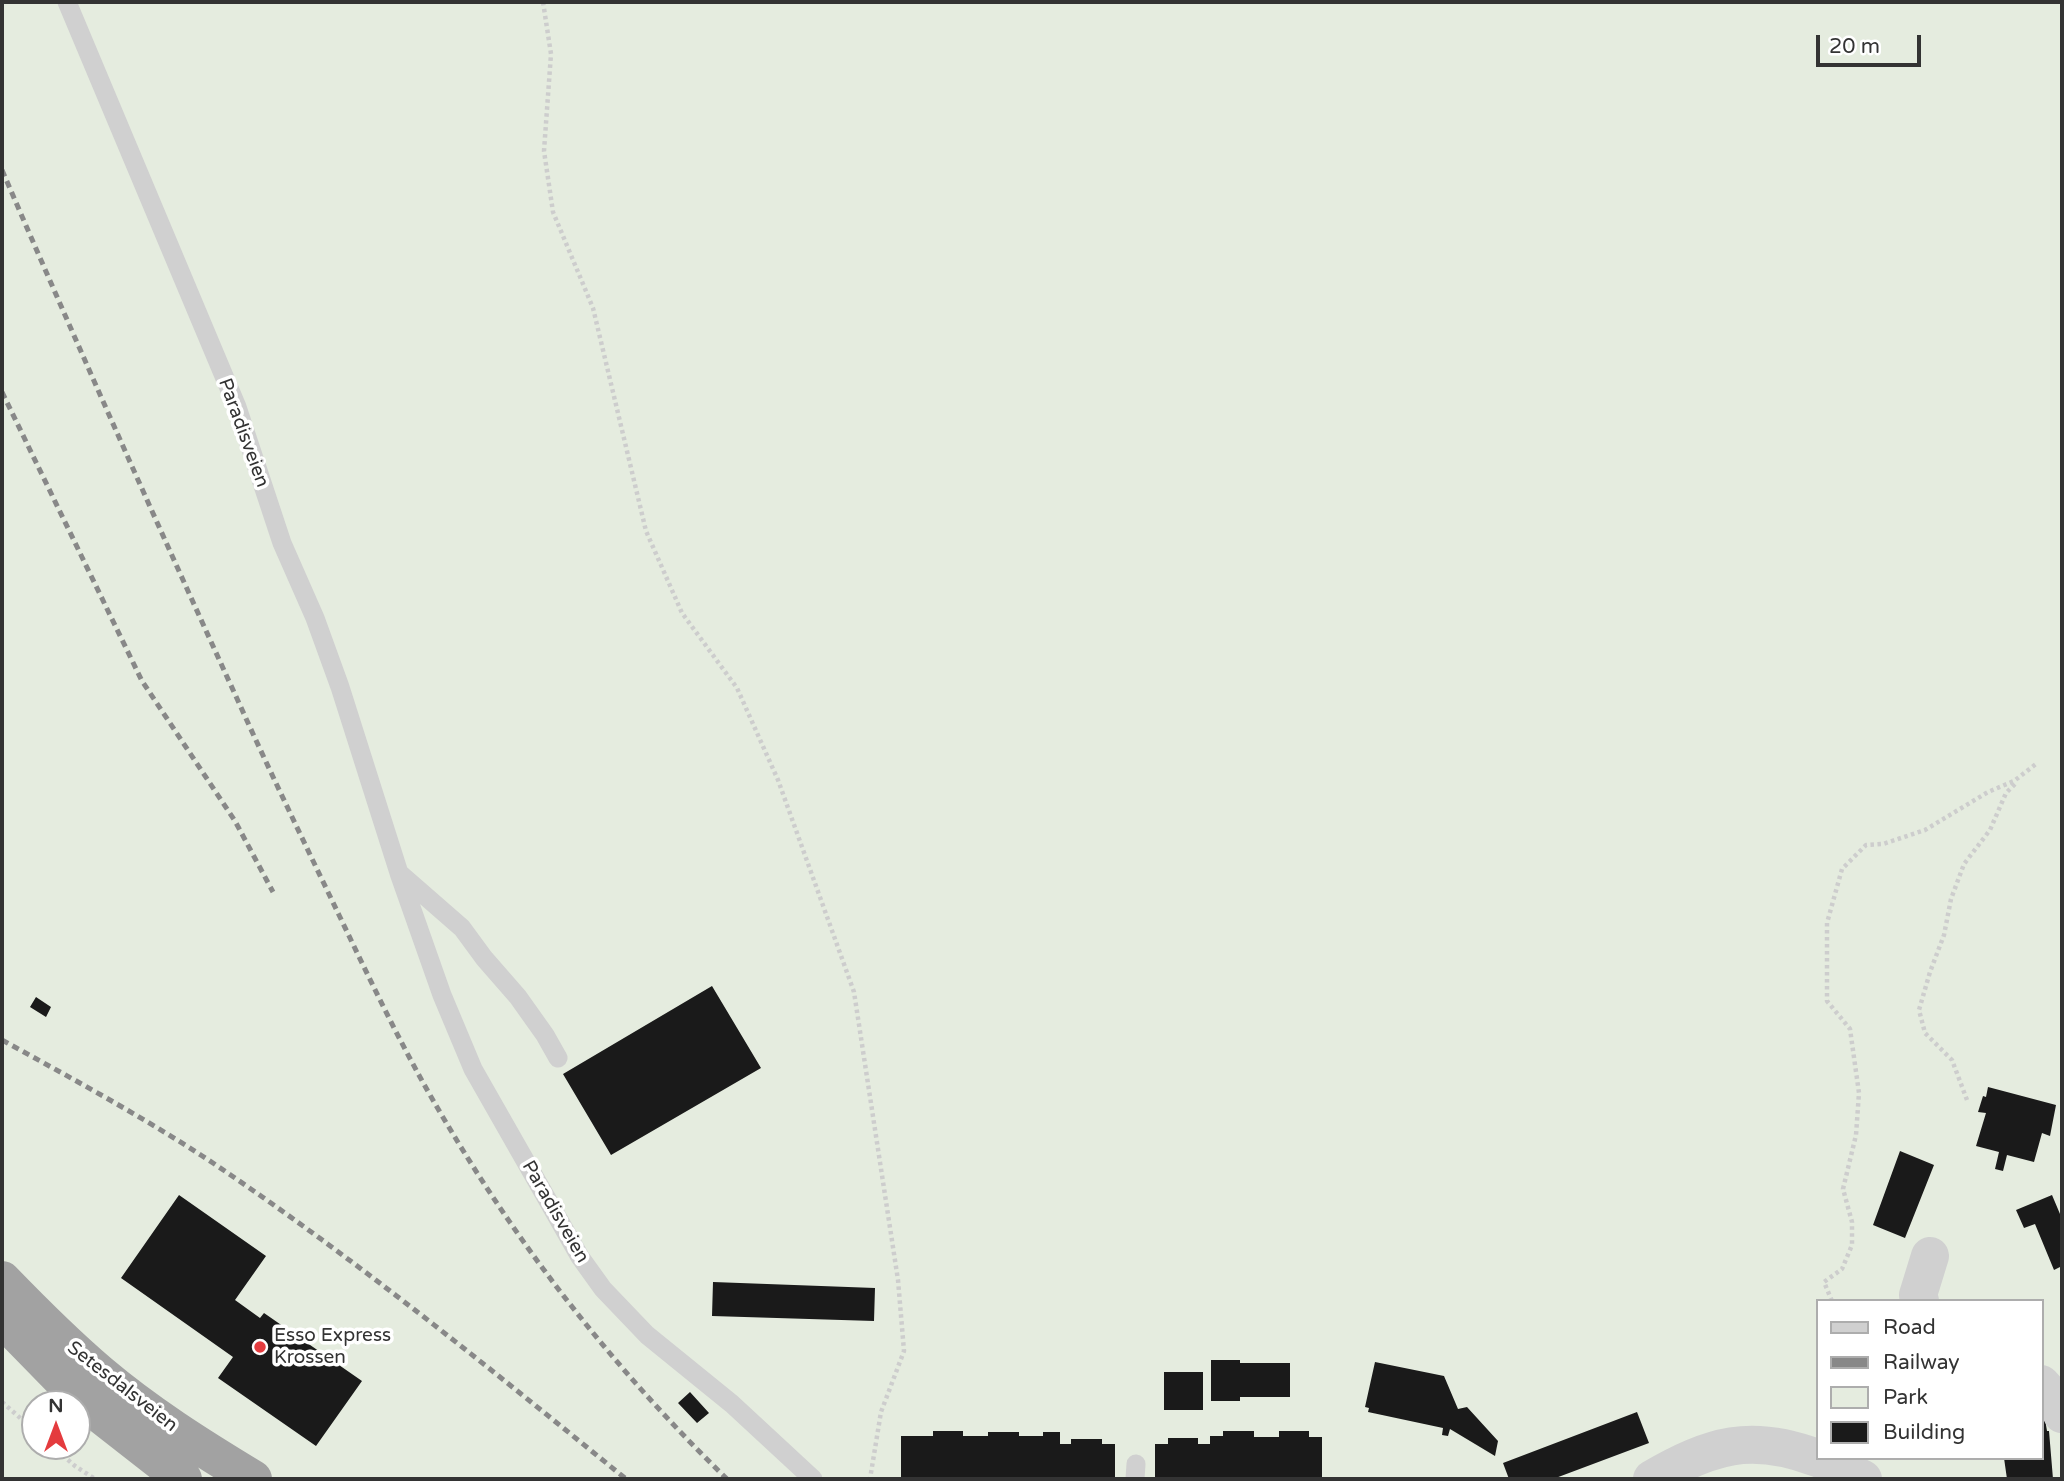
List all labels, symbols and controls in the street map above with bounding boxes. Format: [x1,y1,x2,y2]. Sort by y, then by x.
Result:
scale bar [1819,21,1924,65]
text: 20 m [1829,34,1880,59]
street label: Paradisveien [213,375,273,491]
street label: Paradisveien [517,1157,593,1267]
legend [1815,1299,2043,1460]
text: Road [1883,1315,1936,1340]
place label: Esso Express Krossen [274,1325,391,1369]
street label: Setesdalsveien [62,1337,182,1437]
marker: Esso Express Krossen [252,1339,268,1355]
text: Railway [1883,1350,1960,1375]
text: Park [1883,1385,1928,1410]
north arrow [21,1390,91,1460]
text: N [48,1395,64,1417]
text: Building [1883,1420,1965,1445]

